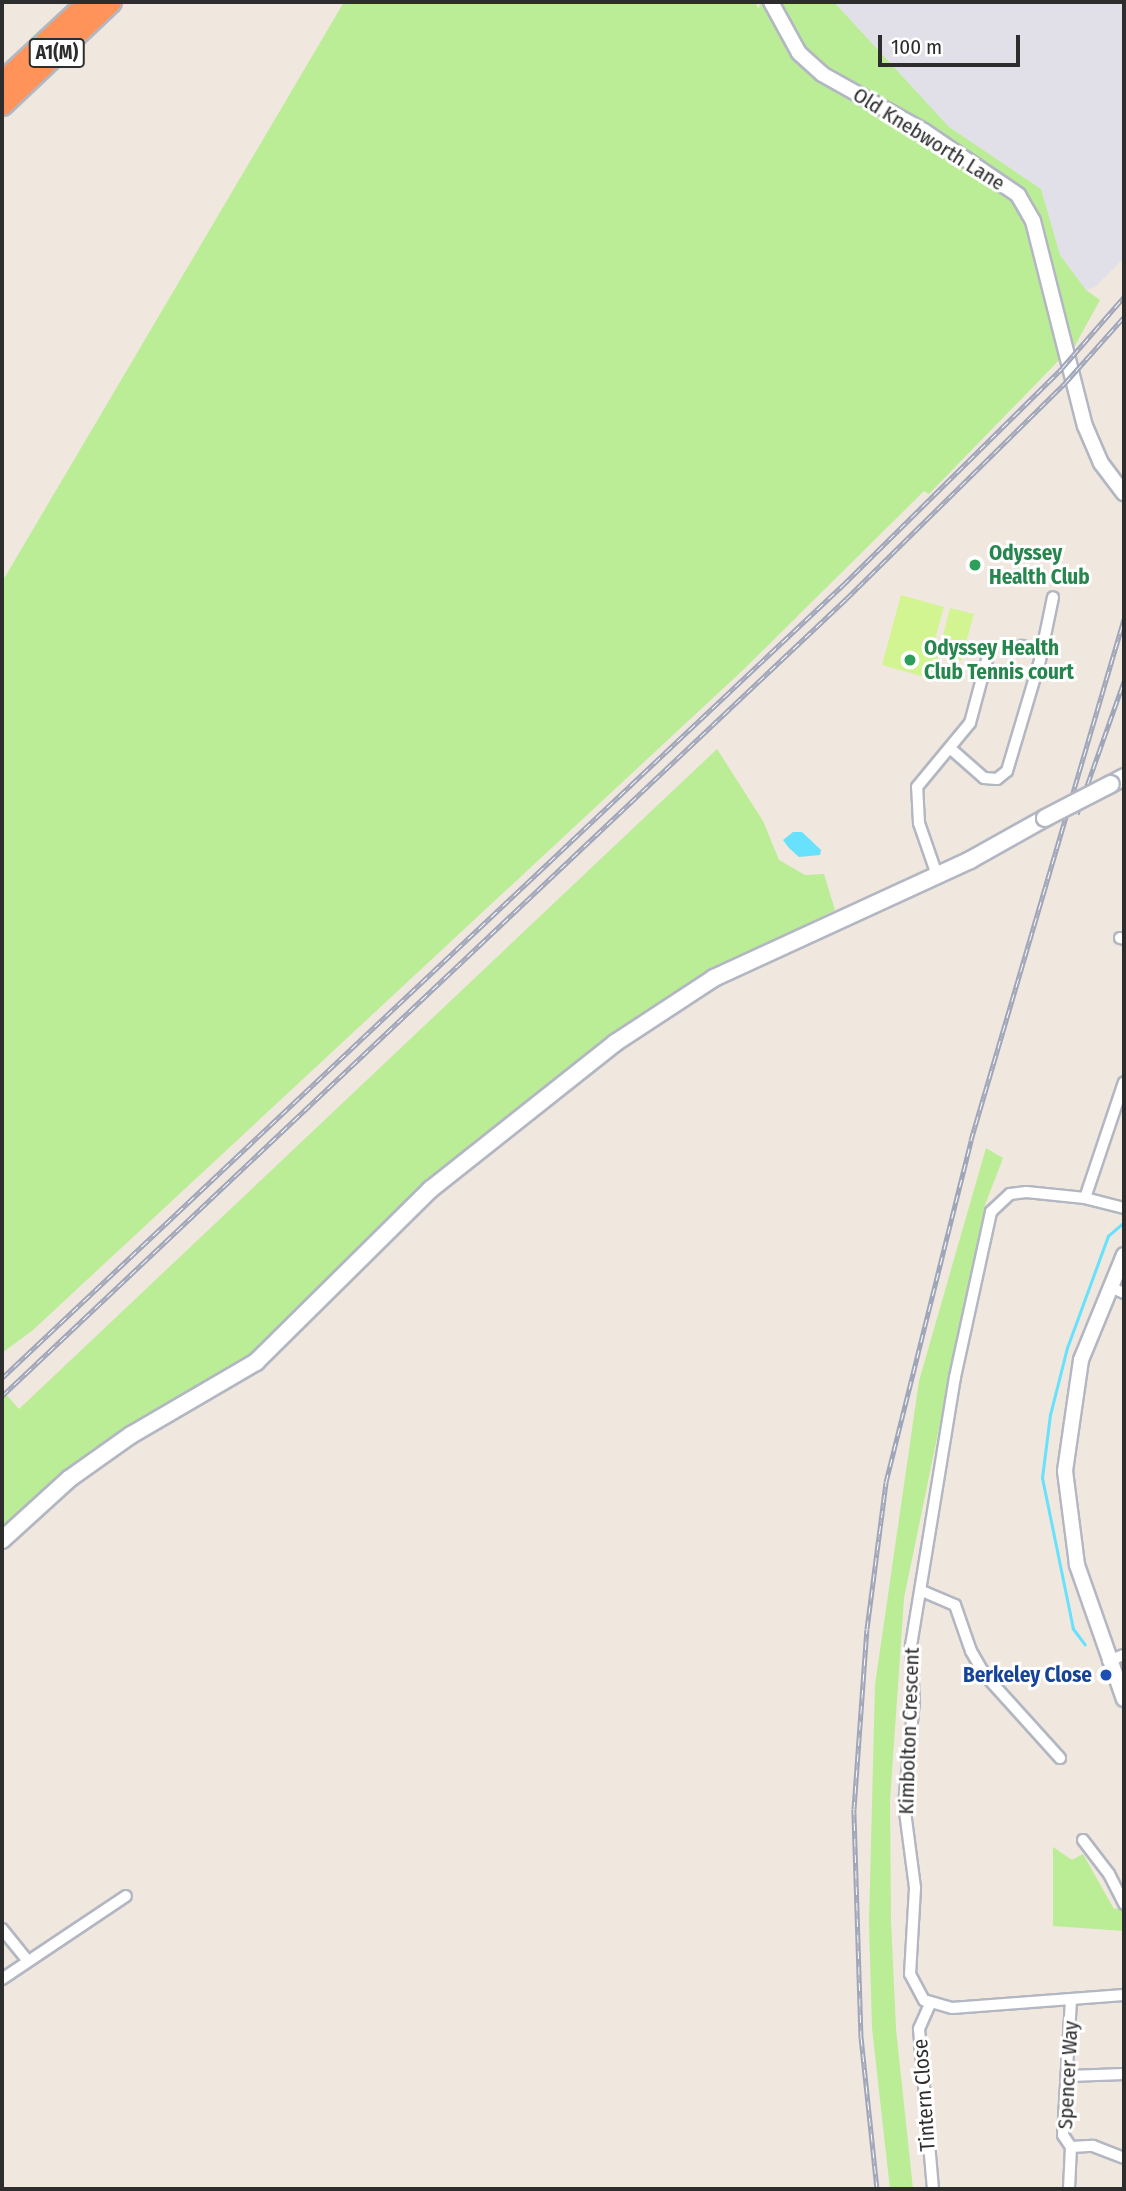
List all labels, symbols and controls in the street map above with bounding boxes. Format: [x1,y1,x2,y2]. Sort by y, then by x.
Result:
scale bar [881,21,1023,65]
text: 100 m [891,34,942,60]
road number: A1(M) [27,38,87,68]
street label: Old Knebworth Lane [848,82,1010,196]
place label: Odyssey Health Club [989,540,1090,590]
marker: Odyssey Health Club [967,557,983,573]
place label: Odyssey Health Club Tennis court [924,635,1074,685]
marker: Odyssey Health Club Tennis court [902,652,918,668]
street label: Kimbolton Crescent [893,1647,925,1815]
place label: Berkeley Close [963,1662,1092,1688]
marker: Berkeley Close [1098,1667,1114,1683]
street label: Spencer Way [1053,2020,1083,2130]
street label: Tintern Close [908,2038,940,2152]

